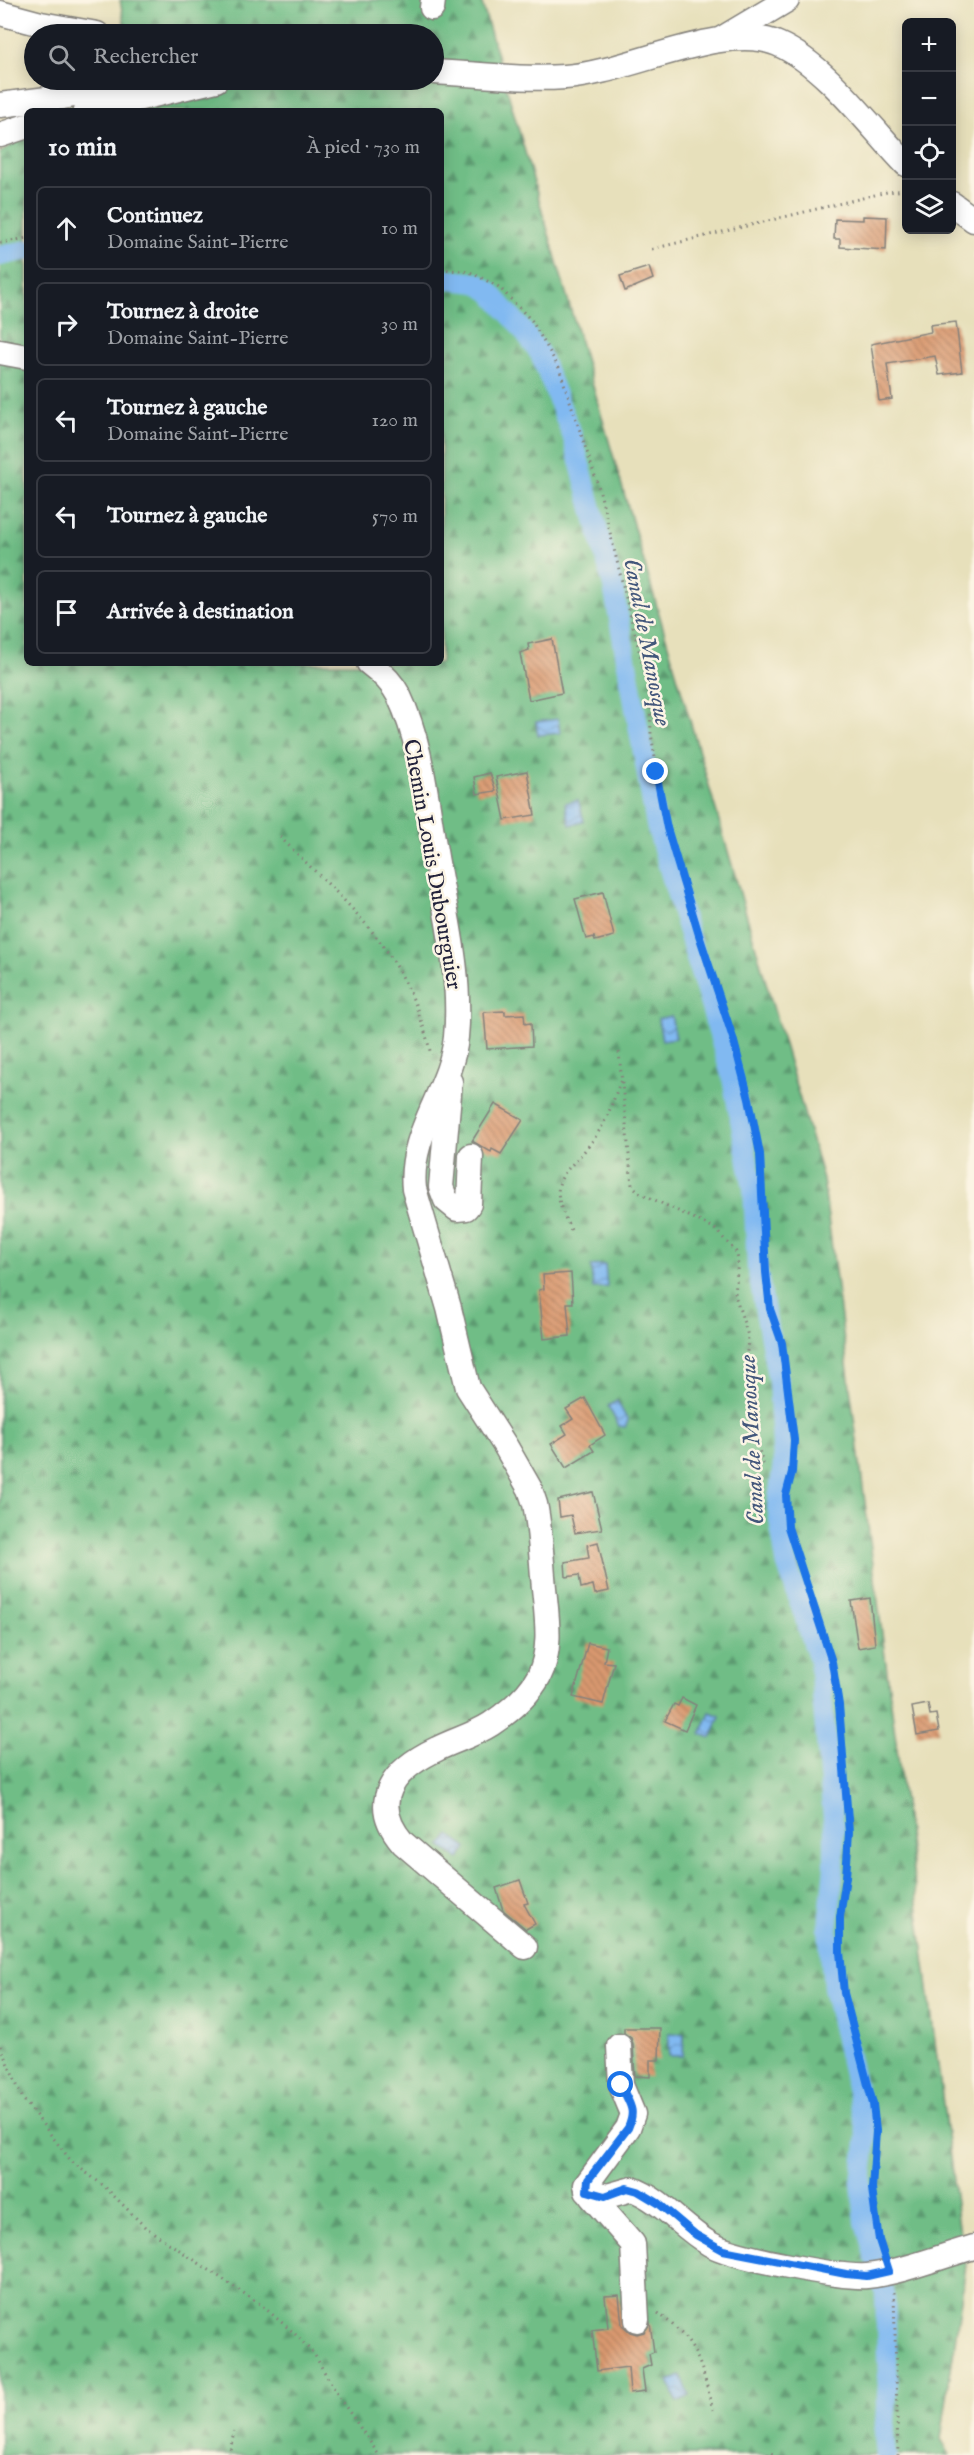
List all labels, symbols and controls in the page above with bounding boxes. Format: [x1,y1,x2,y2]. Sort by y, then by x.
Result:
map controls [902,18,956,234]
button: + [902,18,956,72]
search box [24,24,444,90]
icon: search [45,41,78,74]
text: Rechercher [93,43,198,71]
button: − [902,72,956,126]
button: locate [902,126,956,180]
text: 10 min [48,131,117,164]
text: À pied · 730 m [307,135,420,160]
button: layers [902,180,956,234]
text: Continuez [107,202,203,230]
icon: ahead [50,212,83,245]
text: 10 m [381,216,418,241]
text: Domaine Saint-Pierre [107,230,288,255]
text: Tournez à droite [107,298,258,326]
icon: right [50,308,83,341]
text: 30 m [381,312,418,337]
text: Domaine Saint-Pierre [107,326,288,351]
text: Tournez à gauche [107,394,267,422]
icon: left [50,404,83,437]
text: 120 m [372,408,418,433]
text: Domaine Saint-Pierre [107,422,288,447]
icon: left [50,500,83,533]
text: Tournez à gauche [107,502,267,530]
text: 570 m [372,504,418,529]
water label: Canal de Manosque [615,556,678,729]
icon: arrive [50,596,83,629]
text: Arrivée à destination [107,598,294,626]
street label: Chemin Louis Dubourguier [396,737,468,992]
route end [642,758,668,784]
water label: Canal de Manosque [733,1354,772,1526]
route start [607,2071,633,2097]

